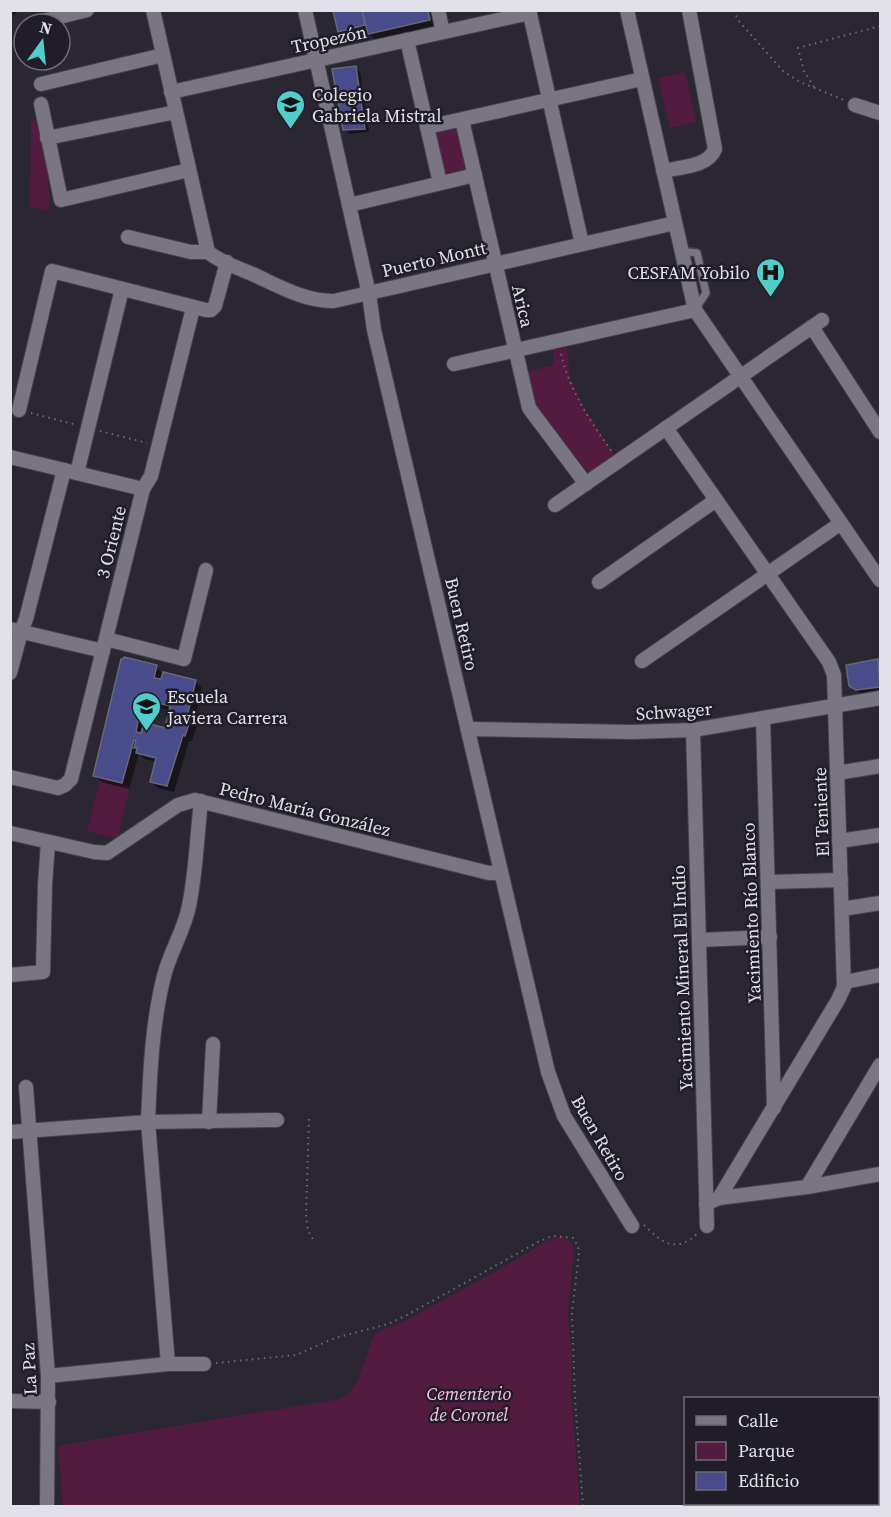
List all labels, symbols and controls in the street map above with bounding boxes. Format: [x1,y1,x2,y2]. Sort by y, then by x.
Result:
north arrow [12,12,72,72]
text: N [37,15,55,40]
street label: Tropezón [289,19,369,59]
place label: Colegio Gabriela Mistral [312,82,442,128]
school or university icon: Colegio Gabriela Mistral [275,88,307,130]
street label: Puerto Montt [379,235,489,283]
hospital icon: CESFAM Yobilo [755,256,787,298]
place label: CESFAM Yobilo [627,260,750,285]
street label: Arica [506,282,540,331]
street label: 3 Oriente [90,503,132,581]
street label: Buen Retiro [439,575,485,673]
place label: Escuela Javiera Carrera [166,684,289,730]
school or university icon: Escuela Javiera Carrera [130,690,162,732]
street label: Schwager [635,696,713,726]
street label: El Teniente [807,767,835,857]
street label: Pedro María González [217,776,393,842]
street label: Yacimiento Río Blanco [735,822,767,1004]
street label: Yacimiento Mineral El Indio [666,864,698,1091]
street label: Buen Retiro [565,1091,635,1185]
street label: La Paz [15,1342,43,1396]
park label: Cementerio de Coronel [427,1381,512,1427]
legend [684,1397,879,1505]
text: Calle [738,1408,778,1433]
text: Parque [738,1438,795,1463]
text: Edificio [738,1468,799,1493]

